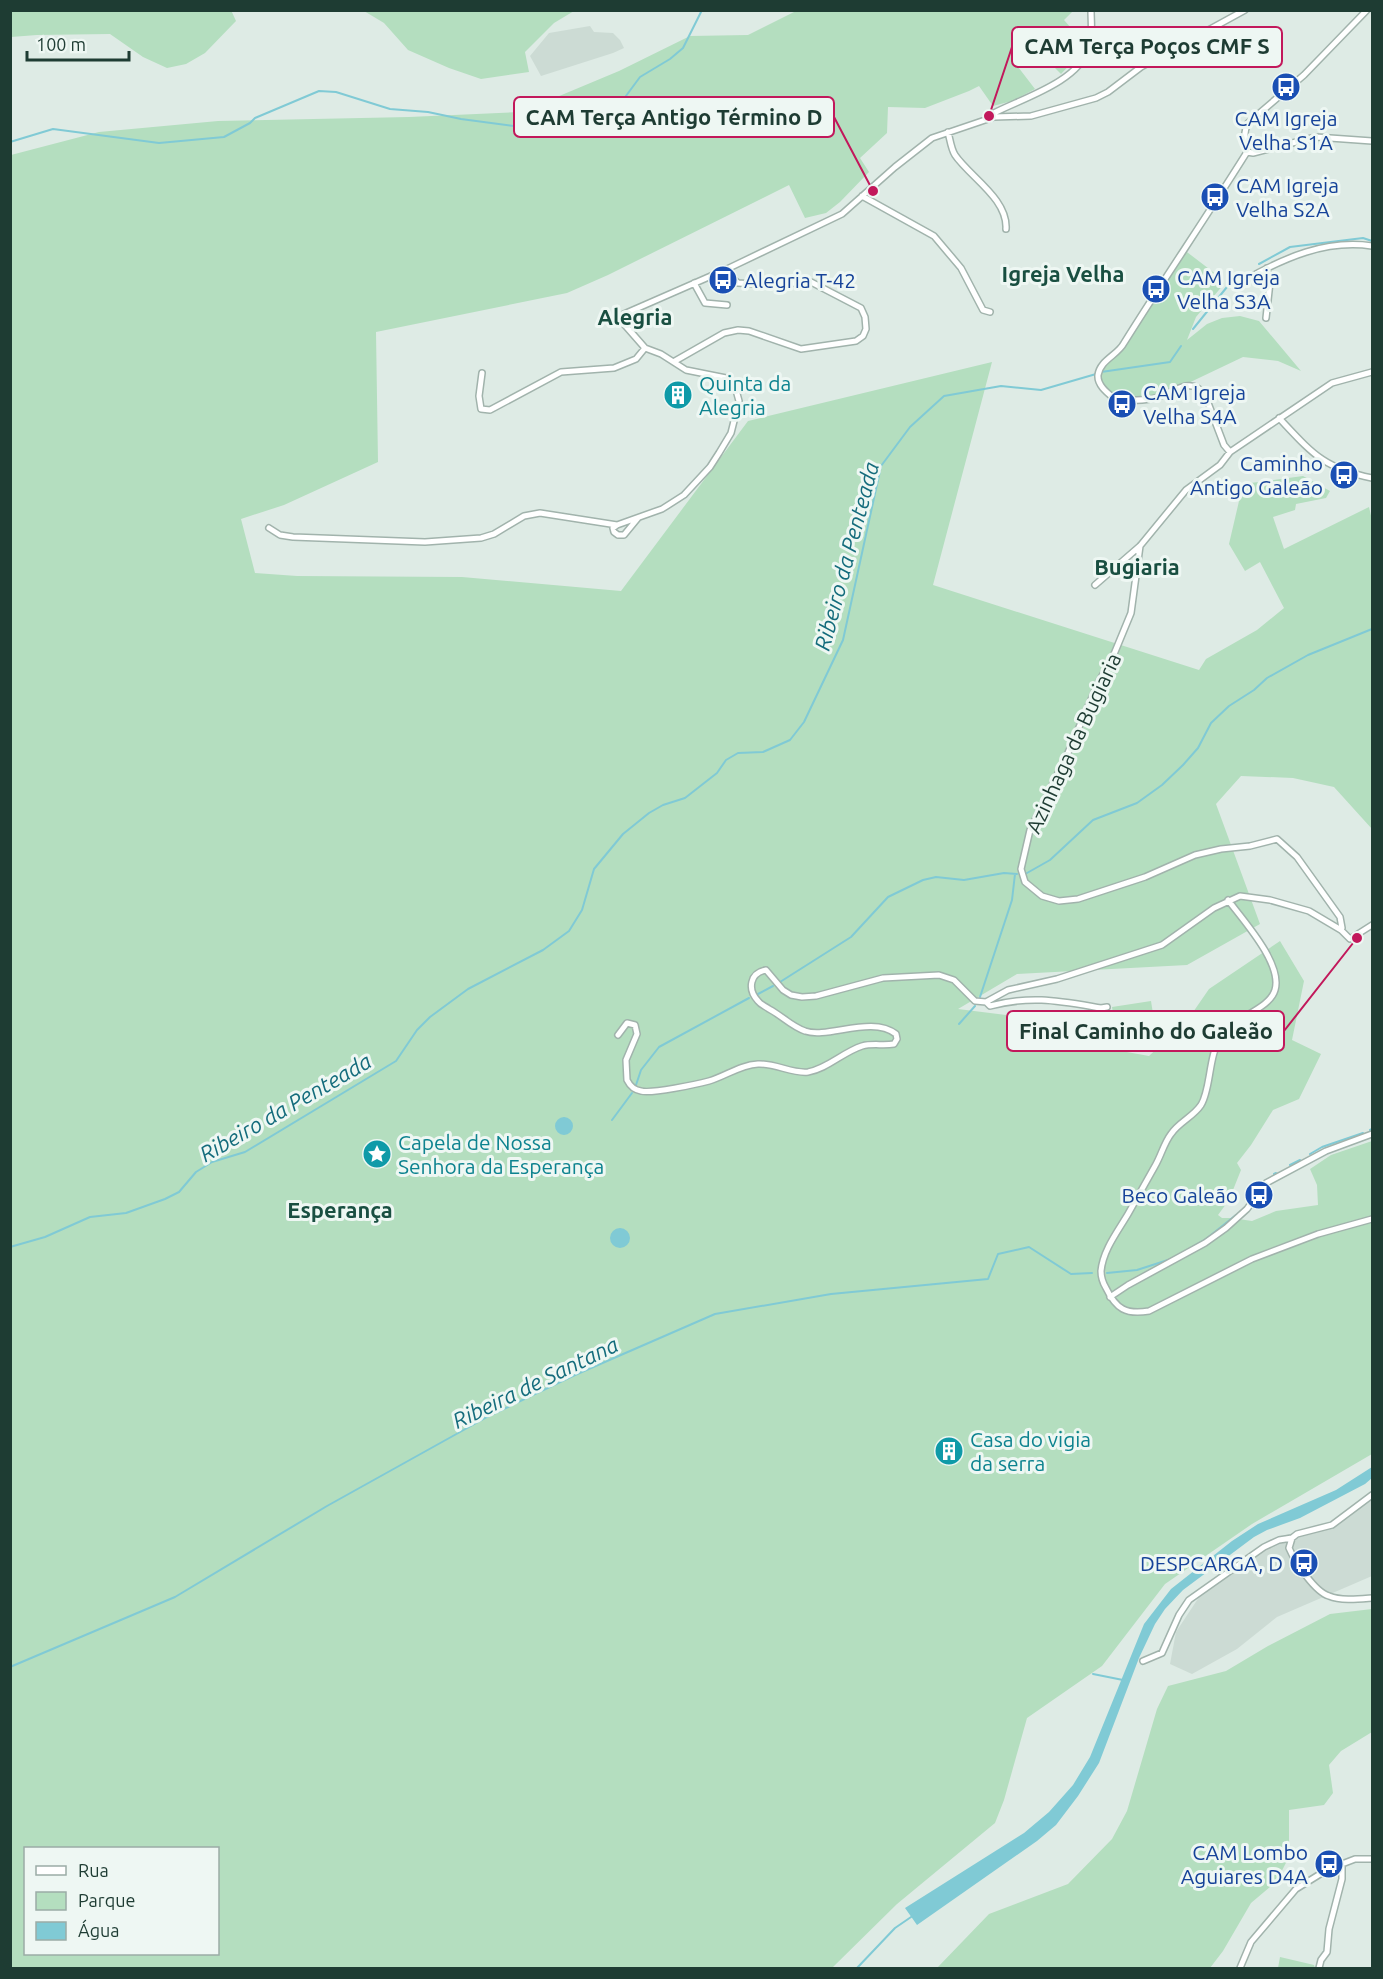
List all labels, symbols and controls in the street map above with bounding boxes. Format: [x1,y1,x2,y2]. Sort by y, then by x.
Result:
scale bar [27,24,129,62]
callout: CAM Terça Poços CMF S [1012,27,1282,67]
text: CAM Terça Poços CMF S [1024,33,1270,59]
text: 100 m [36,34,86,54]
bus stop icon: CAM Igreja Velha S1A [1270,71,1302,103]
callout: CAM Terça Antigo Término D [514,97,834,137]
text: CAM Terça Antigo Término D [526,104,822,130]
place label: CAM Igreja Velha S1A [1235,106,1337,154]
place label: CAM Igreja Velha S2A [1236,173,1339,221]
bus stop icon: CAM Igreja Velha S2A [1199,181,1231,213]
district label: Igreja Velha [1002,261,1124,286]
bus stop icon: Alegria T-42 [707,264,739,296]
place label: CAM Igreja Velha S3A [1177,265,1280,313]
place label: Alegria T-42 [744,268,856,292]
bus stop icon: CAM Igreja Velha S3A [1140,273,1172,305]
district label: Alegria [598,304,672,329]
place label: Quinta da Alegria [699,371,791,419]
building icon: Quinta da Alegria [662,379,694,411]
place label: CAM Igreja Velha S4A [1143,380,1246,428]
bus stop icon: CAM Igreja Velha S4A [1106,388,1138,420]
place label: Caminho Antigo Galeão [1190,451,1323,499]
water label: Ribeiro da Penteada [809,459,883,653]
bus stop icon: Caminho Antigo Galeão [1328,459,1360,491]
district label: Bugiaria [1094,554,1180,579]
street label: Azinhaga da Bugiaria [1021,649,1125,837]
callout: Final Caminho do Galeão [1007,1011,1284,1051]
text: Final Caminho do Galeão [1019,1018,1273,1043]
water label: Ribeiro da Penteada [195,1048,375,1166]
place label: Capela de Nossa Senhora da Esperança [398,1130,604,1178]
place icon: Capela de Nossa Senhora da Esperança [361,1138,393,1170]
bus stop icon: Beco Galeão [1243,1179,1275,1211]
place label: Beco Galeão [1121,1183,1238,1207]
district label: Esperança [287,1197,393,1223]
water label: Ribeira de Santana [448,1331,622,1433]
place label: Casa do vigia da serra [970,1427,1091,1475]
building icon: Casa do vigia da serra [933,1435,965,1467]
bus stop icon: DESPCARGA, D [1288,1547,1320,1579]
place label: DESPCARGA, D [1140,1551,1283,1575]
place label: CAM Lombo Aguiares D4A [1181,1840,1308,1888]
legend [24,1847,219,1955]
bus stop icon: CAM Lombo Aguiares D4A [1313,1848,1345,1880]
text: Rua [78,1860,109,1880]
text: Parque [78,1890,135,1910]
text: Água [78,1919,120,1940]

